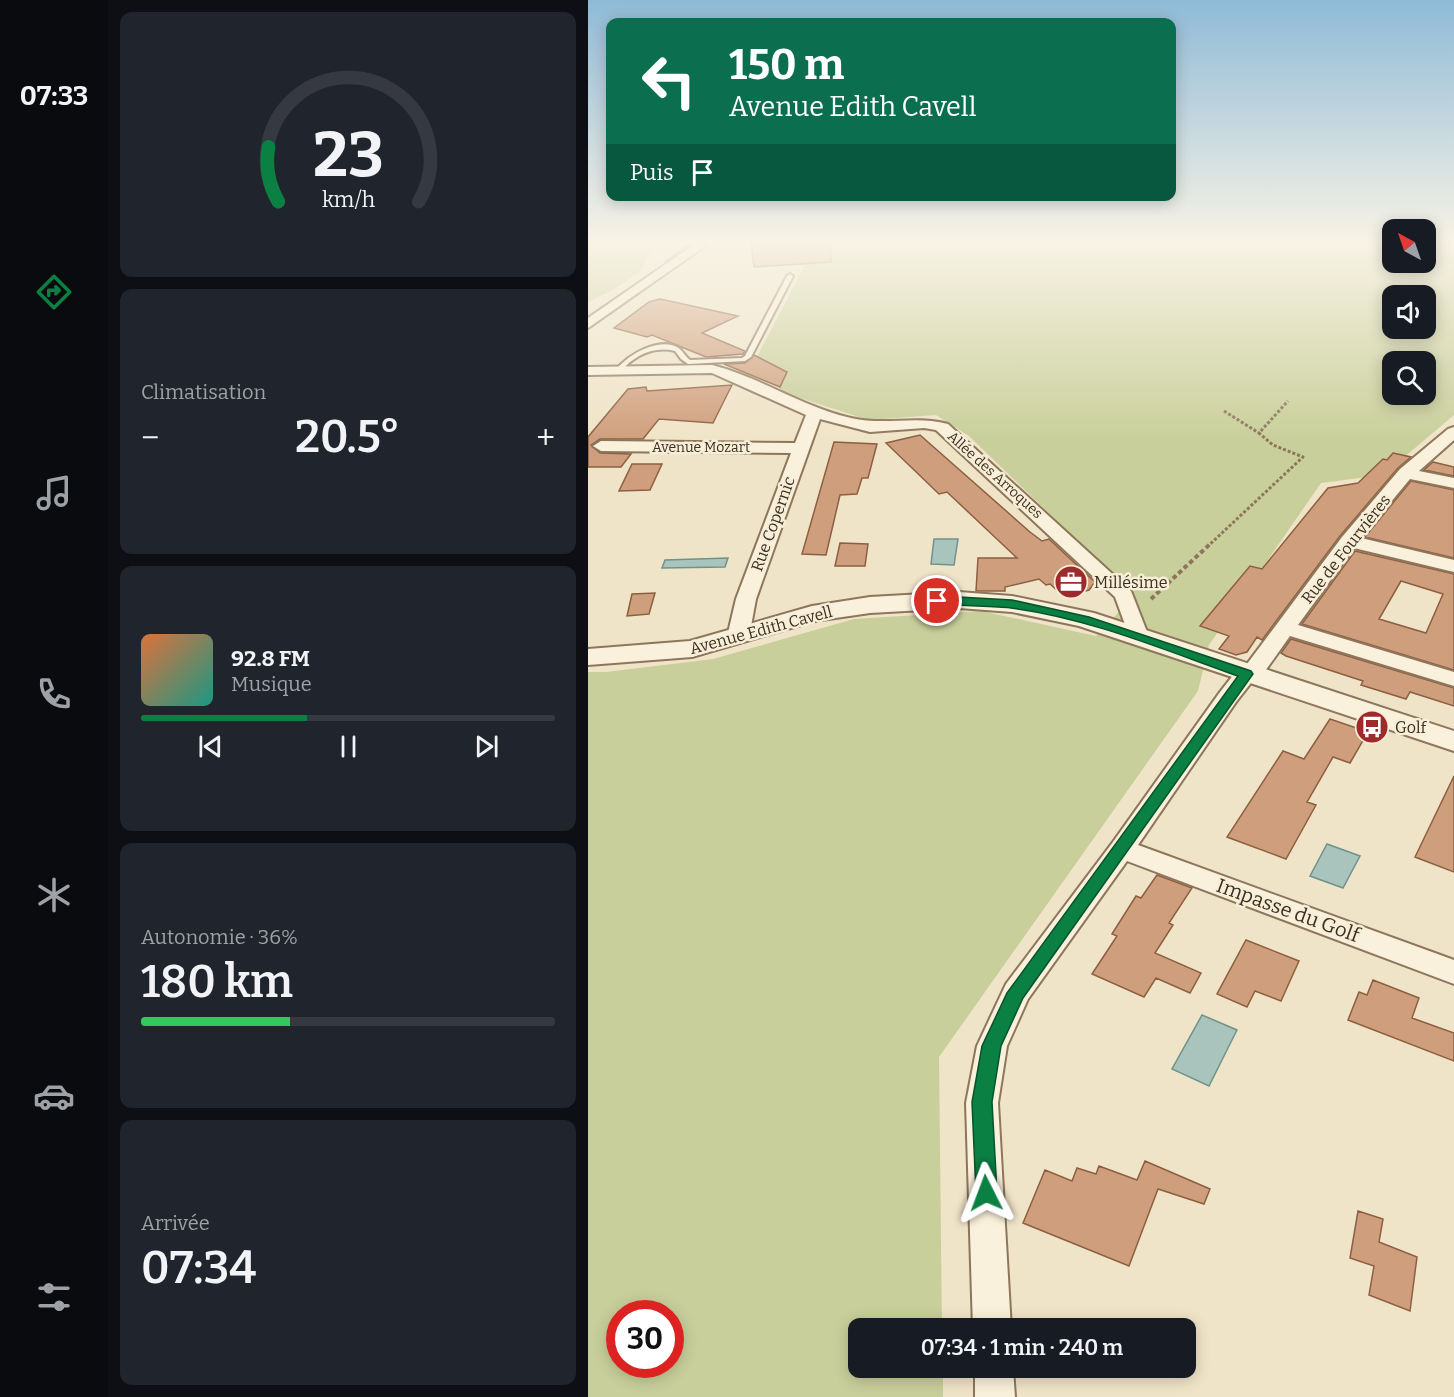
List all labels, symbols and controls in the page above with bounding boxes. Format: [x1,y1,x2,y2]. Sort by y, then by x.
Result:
text: 150 m [729,40,844,90]
icon: left [630,42,708,120]
text: 07:33 [20,80,88,112]
text: Avenue Edith Cavell [729,91,976,123]
text: 23 [312,118,384,193]
icon: arrive [686,156,719,189]
text: Puis [630,159,674,186]
text: km/h [321,187,375,213]
north arrow [1382,219,1436,273]
map controls [1382,219,1436,405]
icon: directions [33,271,75,313]
button: sound [1382,285,1436,339]
button: search [1382,351,1436,405]
text: Climatisation [141,380,266,404]
text: 20.5° [295,410,400,464]
text: − [141,418,159,458]
text: + [536,418,555,458]
street label: Allée des Arroques [944,428,1046,522]
street label: Avenue Mozart [652,439,750,456]
icon: music [33,472,75,514]
street label: Rue Copernic [747,474,799,574]
street label: Rue de Fourvières [1298,491,1394,607]
office icon: Millésime [1053,564,1089,600]
place label: Millésime [1094,573,1167,592]
pin [911,575,962,626]
icon: arrive [920,584,953,617]
street label: Avenue Edith Cavell [688,602,835,658]
text: 92.8 FM [231,645,310,672]
text: Musique [231,672,312,696]
icon: phone [33,673,75,715]
bus stop icon: Golf [1354,709,1390,745]
place label: Golf [1395,718,1428,737]
icon: previous [194,730,227,763]
icon: pause [332,730,365,763]
icon: next [470,730,503,763]
street label: Impasse du Golf [1213,873,1365,948]
icon: climate [33,874,75,916]
text: Autonomie · 36% [141,925,298,949]
text: 180 km [141,955,293,1009]
icon: car [33,1075,75,1117]
position arrow [954,1161,1018,1225]
text: Arrivée [141,1211,210,1235]
text: 07:34 [141,1241,256,1295]
icon: filters [33,1276,75,1318]
speed limit sign: 30 [606,1300,684,1378]
text: 07:34 · 1 min · 240 m [921,1334,1123,1361]

